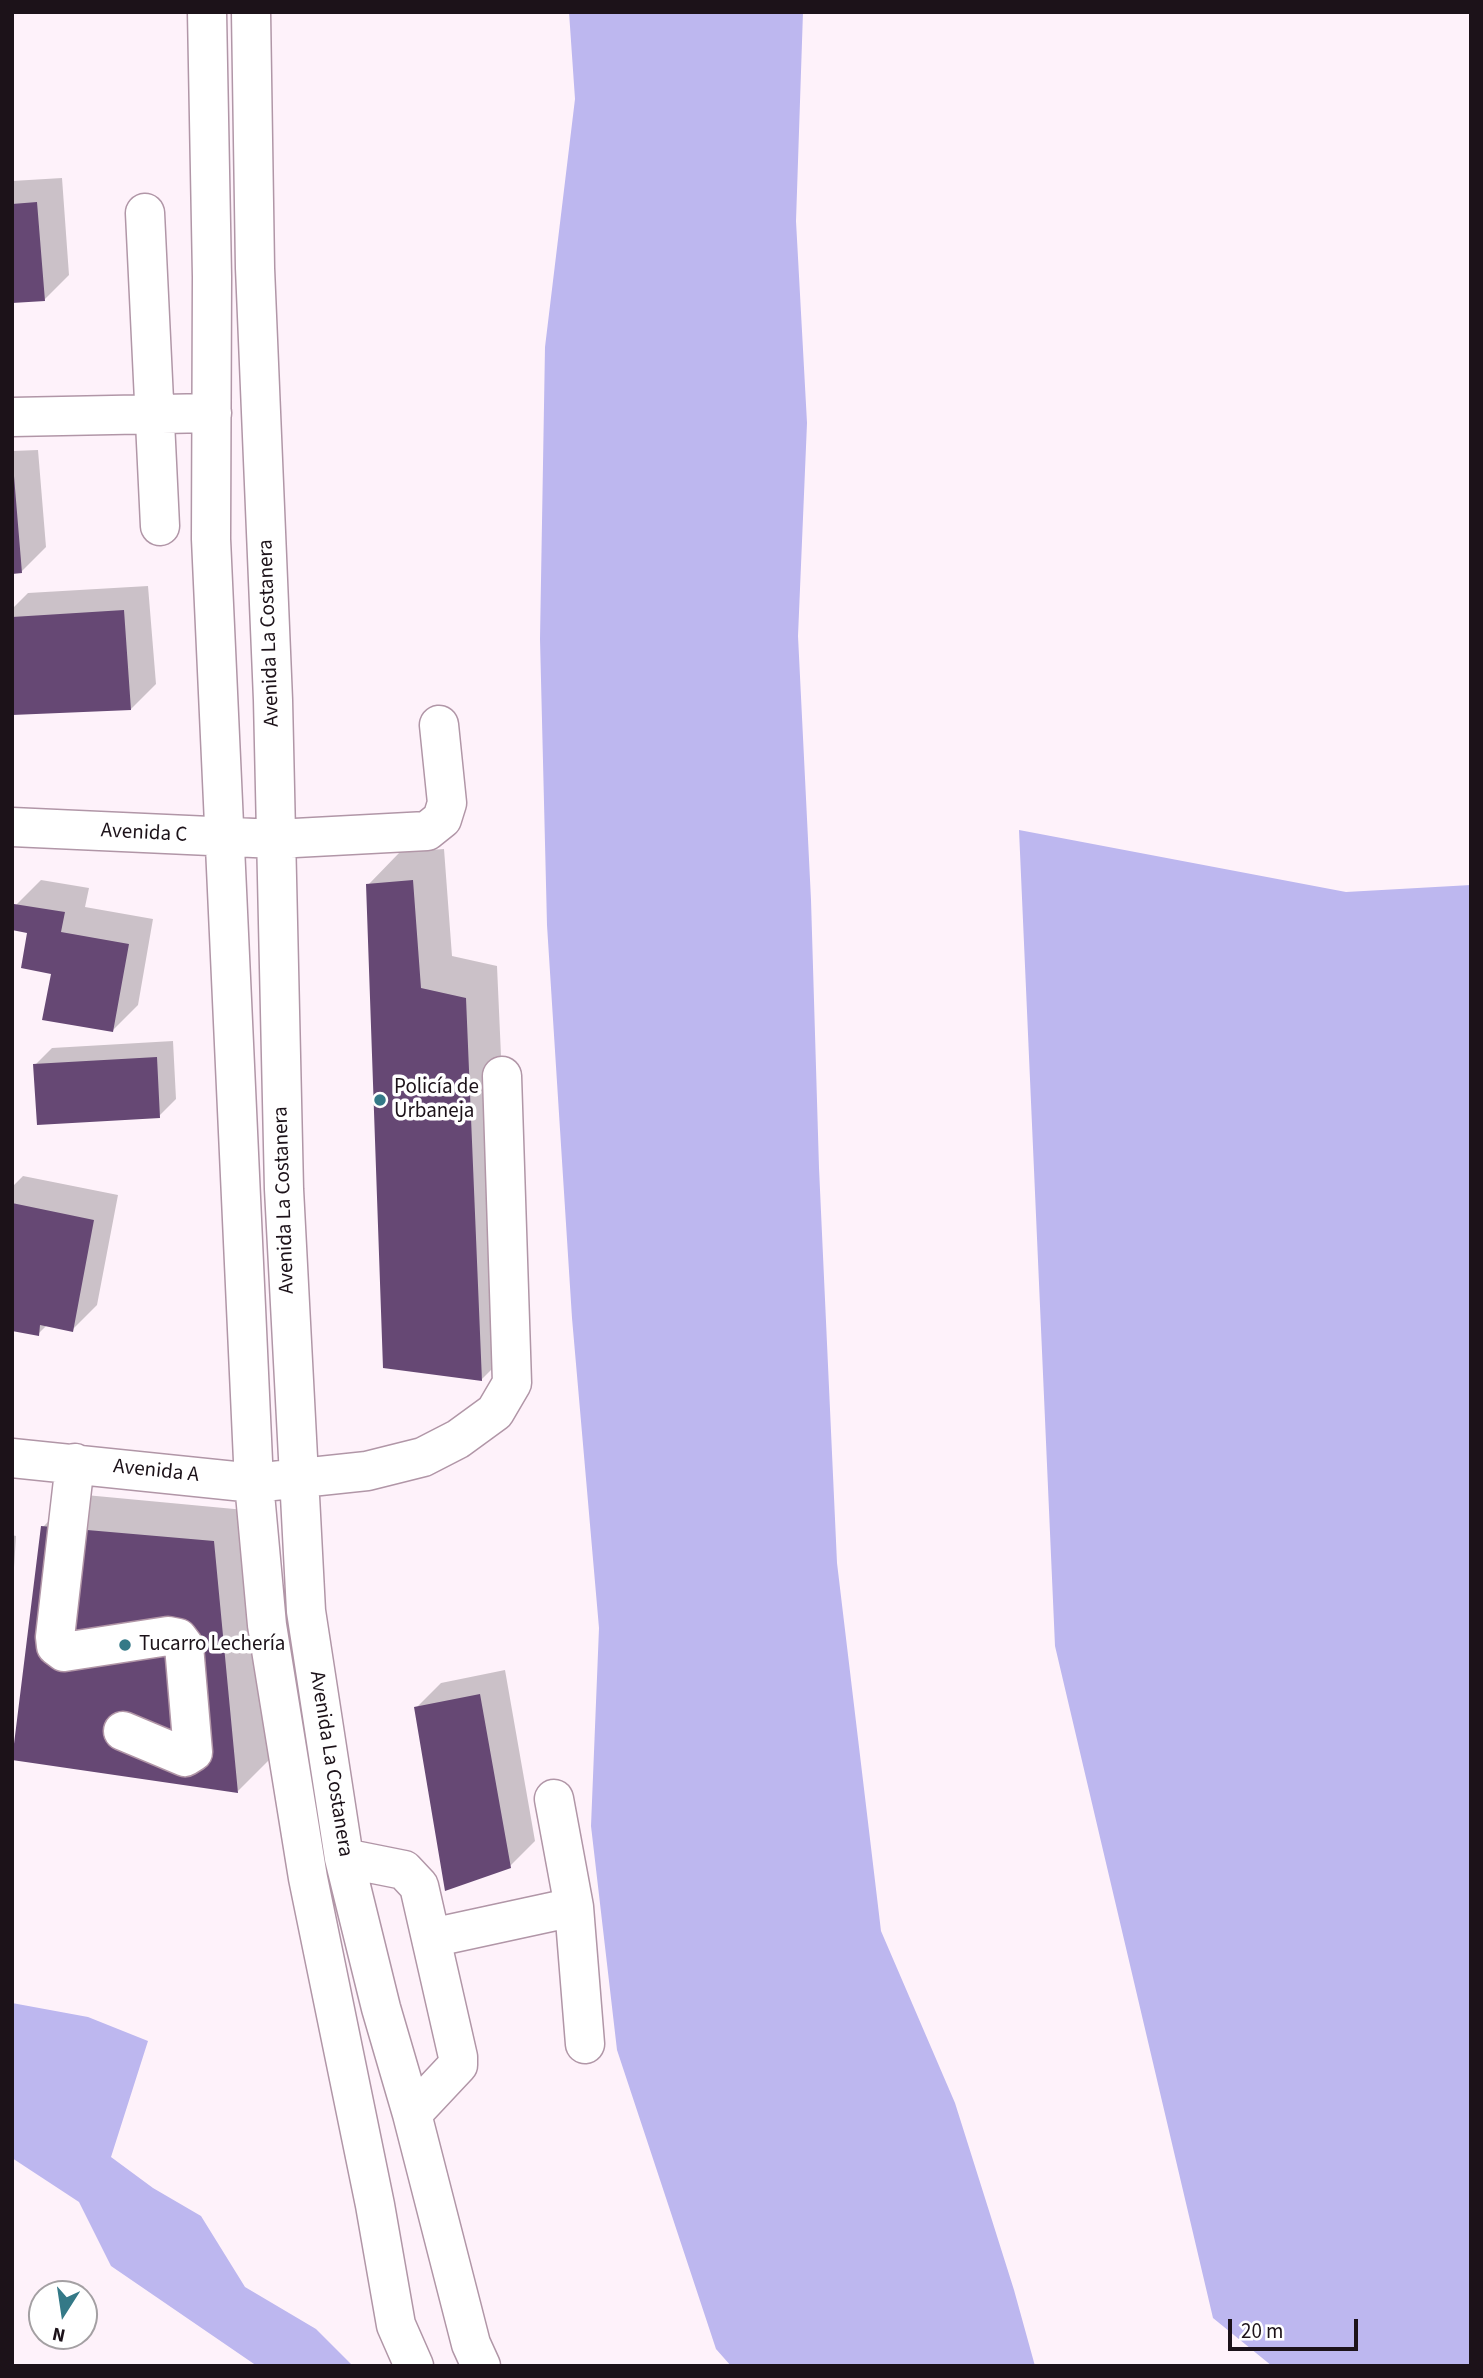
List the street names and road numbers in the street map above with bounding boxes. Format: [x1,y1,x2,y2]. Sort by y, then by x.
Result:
street label: Avenida La Costanera [254,539,286,727]
street label: Avenida C [100,819,188,849]
street label: Avenida La Costanera [269,1106,301,1294]
street label: Avenida A [112,1455,200,1489]
street label: Avenida La Costanera [303,1669,357,1859]

